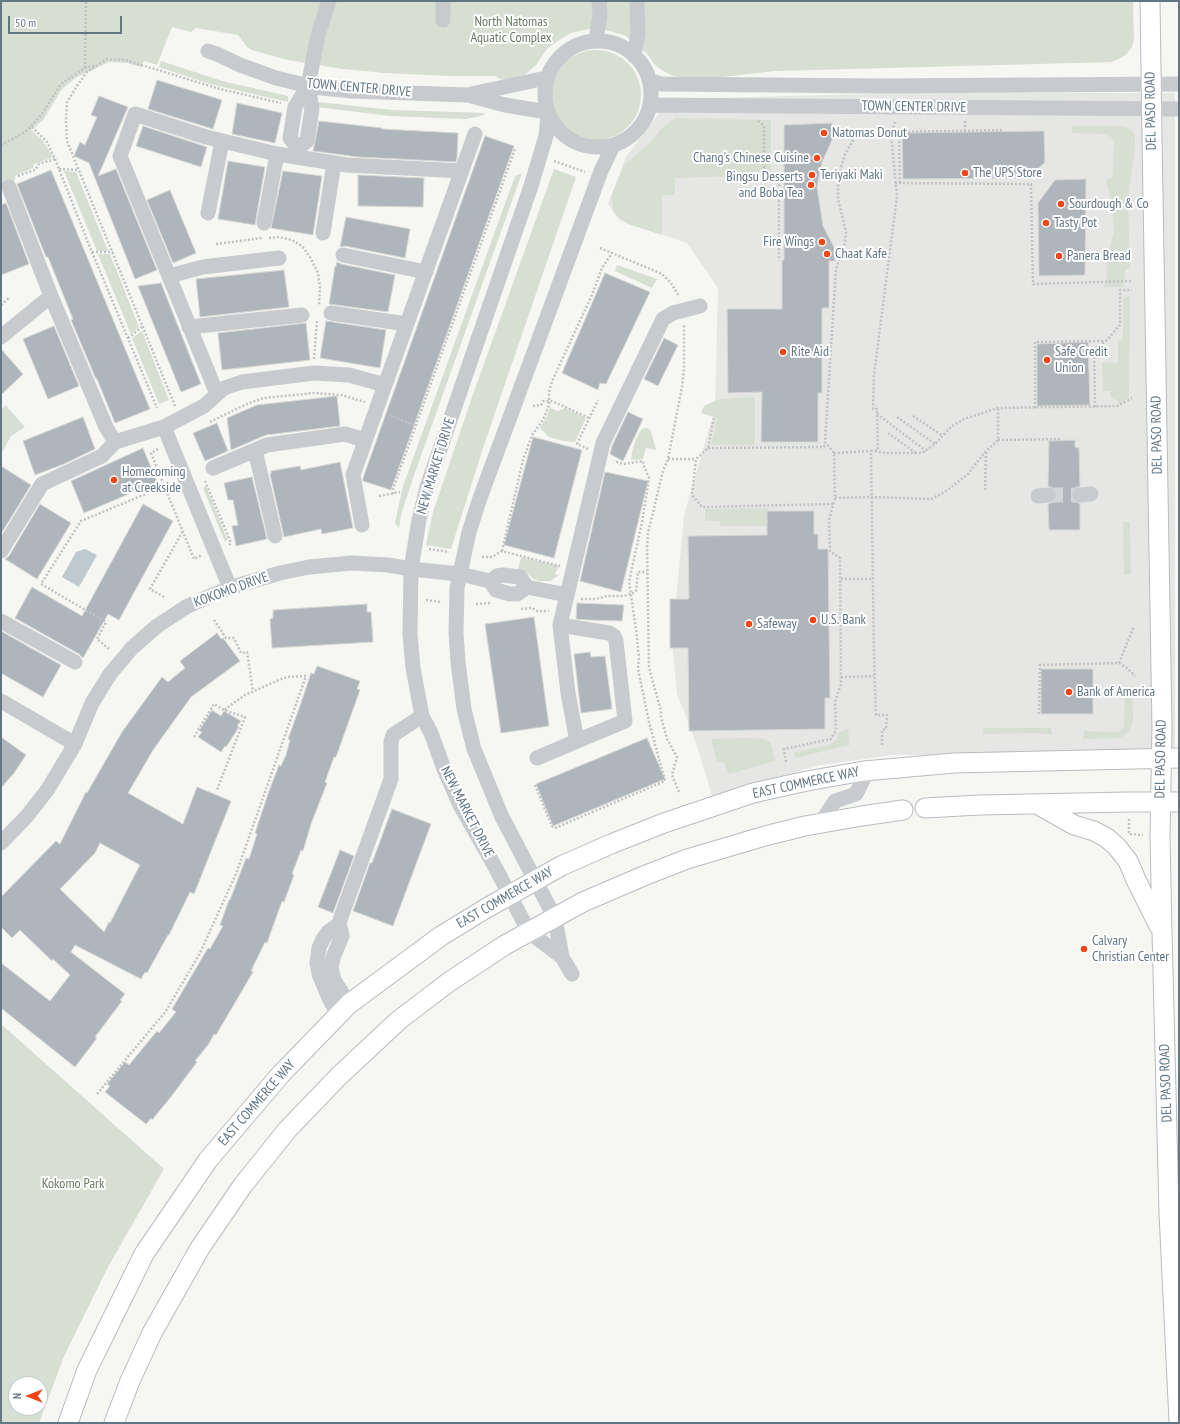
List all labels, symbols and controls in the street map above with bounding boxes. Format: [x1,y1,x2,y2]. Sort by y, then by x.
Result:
scale bar [10,8,124,34]
park label: North Natomas Aquatic Complex [471,14,551,46]
text: 50 m [15,15,36,30]
street label: DEL PASO ROAD [1142,72,1160,150]
street label: TOWN CENTER DRIVE [306,75,412,101]
street label: TOWN CENTER DRIVE [861,98,967,116]
place label: Natomas Donut [832,125,907,141]
marker: Natomas Donut [819,128,829,138]
place label: Chang's Chinese Cuisine [693,150,809,166]
marker: Chang's Chinese Cuisine [812,153,822,163]
place label: The UPS Store [973,165,1042,181]
place label: Teriyaki Maki [820,167,883,183]
marker: The UPS Store [960,168,970,178]
place label: Bingsu Desserts and Boba Tea [726,169,803,202]
marker: Teriyaki Maki [807,170,817,180]
marker: Bingsu Desserts and Boba Tea [806,180,816,190]
place label: Sourdough & Co [1069,196,1149,212]
marker: Sourdough & Co [1056,199,1066,209]
place label: Tasty Pot [1054,215,1097,231]
marker: Tasty Pot [1041,218,1051,228]
place label: Fire Wings [763,234,814,250]
marker: Fire Wings [817,237,827,247]
place label: Chaat Kafe [835,246,887,262]
place label: Panera Bread [1067,248,1131,264]
marker: Chaat Kafe [822,249,832,259]
marker: Panera Bread [1054,251,1064,261]
place label: Rite Aid [791,344,829,360]
place label: Safe Credit Union [1055,344,1108,376]
marker: Rite Aid [778,347,788,357]
marker: Safe Credit Union [1042,355,1052,365]
street label: DEL PASO ROAD [1148,396,1166,474]
street label: NEW MARKET DRIVE [413,416,459,516]
place label: Homecoming at Creekside [122,464,185,496]
marker: Homecoming at Creekside [109,475,119,485]
street label: KOKOMO DRIVE [191,569,271,611]
place label: U.S. Bank [821,612,866,628]
marker: U.S. Bank [808,615,818,625]
place label: Safeway [757,616,797,632]
marker: Safeway [744,619,754,629]
place label: Bank of America [1077,684,1155,700]
marker: Bank of America [1064,687,1074,697]
street label: DEL PASO ROAD [1152,720,1170,798]
street label: NEW MARKET DRIVE [437,764,497,860]
street label: EAST COMMERCE WAY [751,764,861,802]
street label: EAST COMMERCE WAY [454,864,556,932]
place label: Calvary Christian Center [1092,933,1169,966]
marker: Calvary Christian Center [1079,944,1089,954]
street label: DEL PASO ROAD [1156,1043,1176,1123]
street label: EAST COMMERCE WAY [215,1057,299,1149]
park label: Kokomo Park [42,1176,104,1192]
north arrow [8,1376,48,1416]
text: N [10,1393,24,1399]

